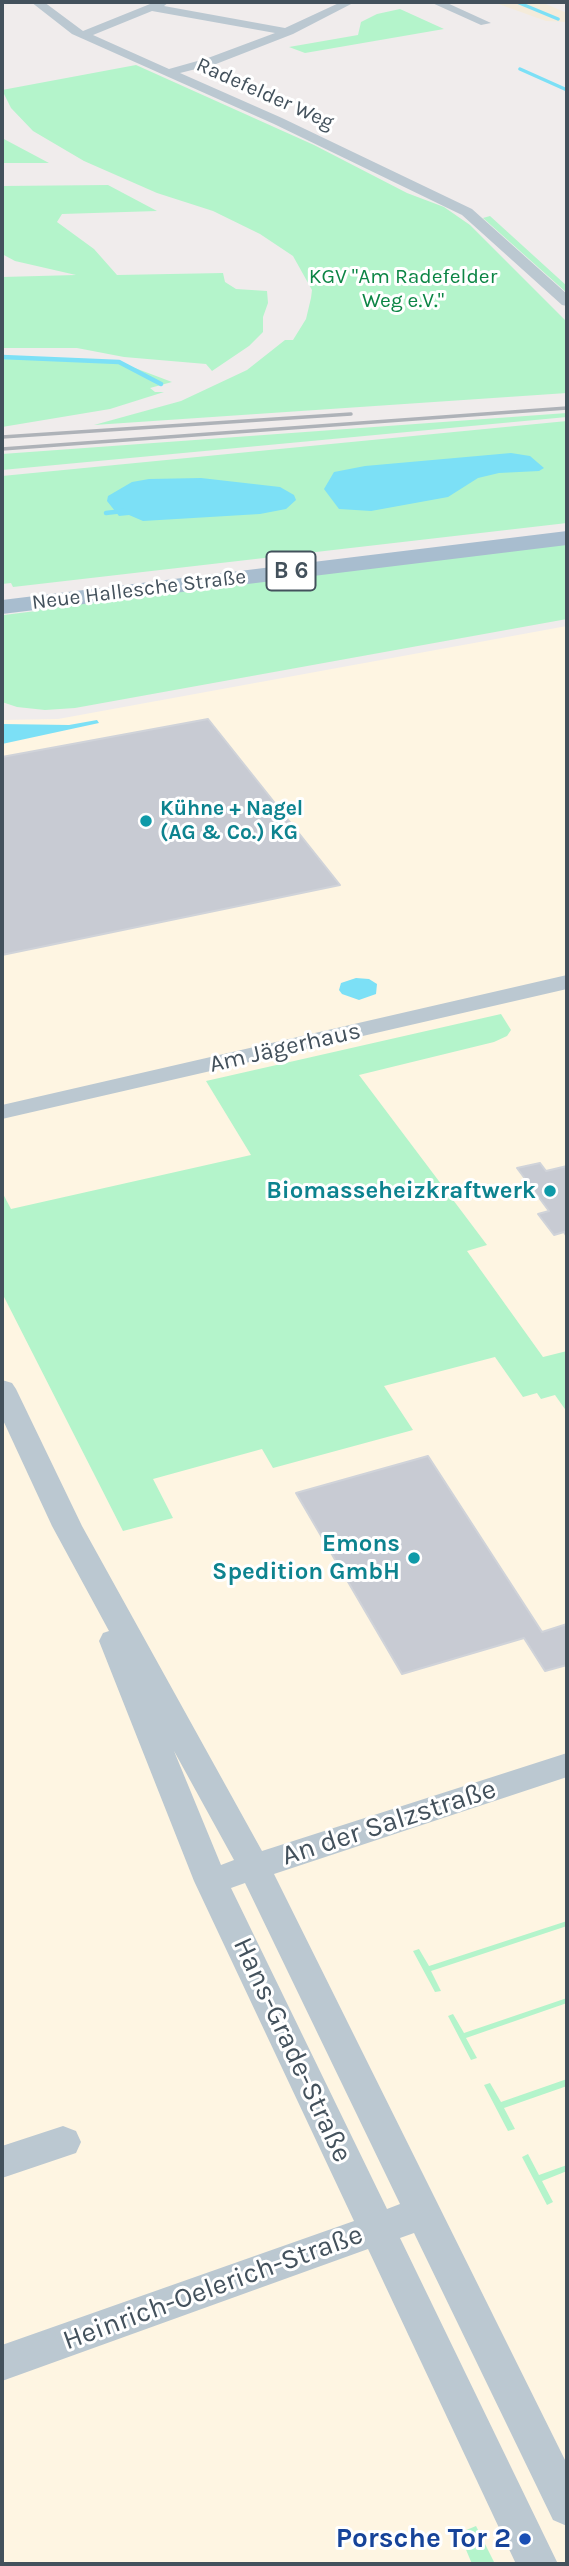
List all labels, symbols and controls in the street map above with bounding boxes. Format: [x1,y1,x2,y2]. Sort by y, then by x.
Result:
street label: Radefelder Weg [192,52,338,136]
park label: KGV "Am Radefelder Weg e.V." [309,264,497,314]
road number: B 6 [266,552,316,590]
street label: Neue Hallesche Straße [31,564,247,616]
place label: Kühne + Nagel (AG & Co.) KG [160,796,303,846]
marker: Kühne + Nagel (AG & Co.) KG [138,813,154,829]
street label: Am Jägerhaus [207,1017,363,1079]
place label: Biomasseheizkraftwerk [266,1177,536,1205]
marker: Biomasseheizkraftwerk [542,1183,558,1199]
place label: Emons Spedition GmbH [212,1530,400,1586]
marker: Emons Spedition GmbH [406,1550,422,1566]
street label: An der Salzstraße [278,1773,500,1873]
street label: Hans-Grade-Straße [225,1932,359,2168]
street label: Heinrich-Oelerich-Straße [58,2218,368,2358]
place label: Porsche Tor 2 [336,2522,511,2556]
marker: Porsche Tor 2 [517,2531,533,2547]

